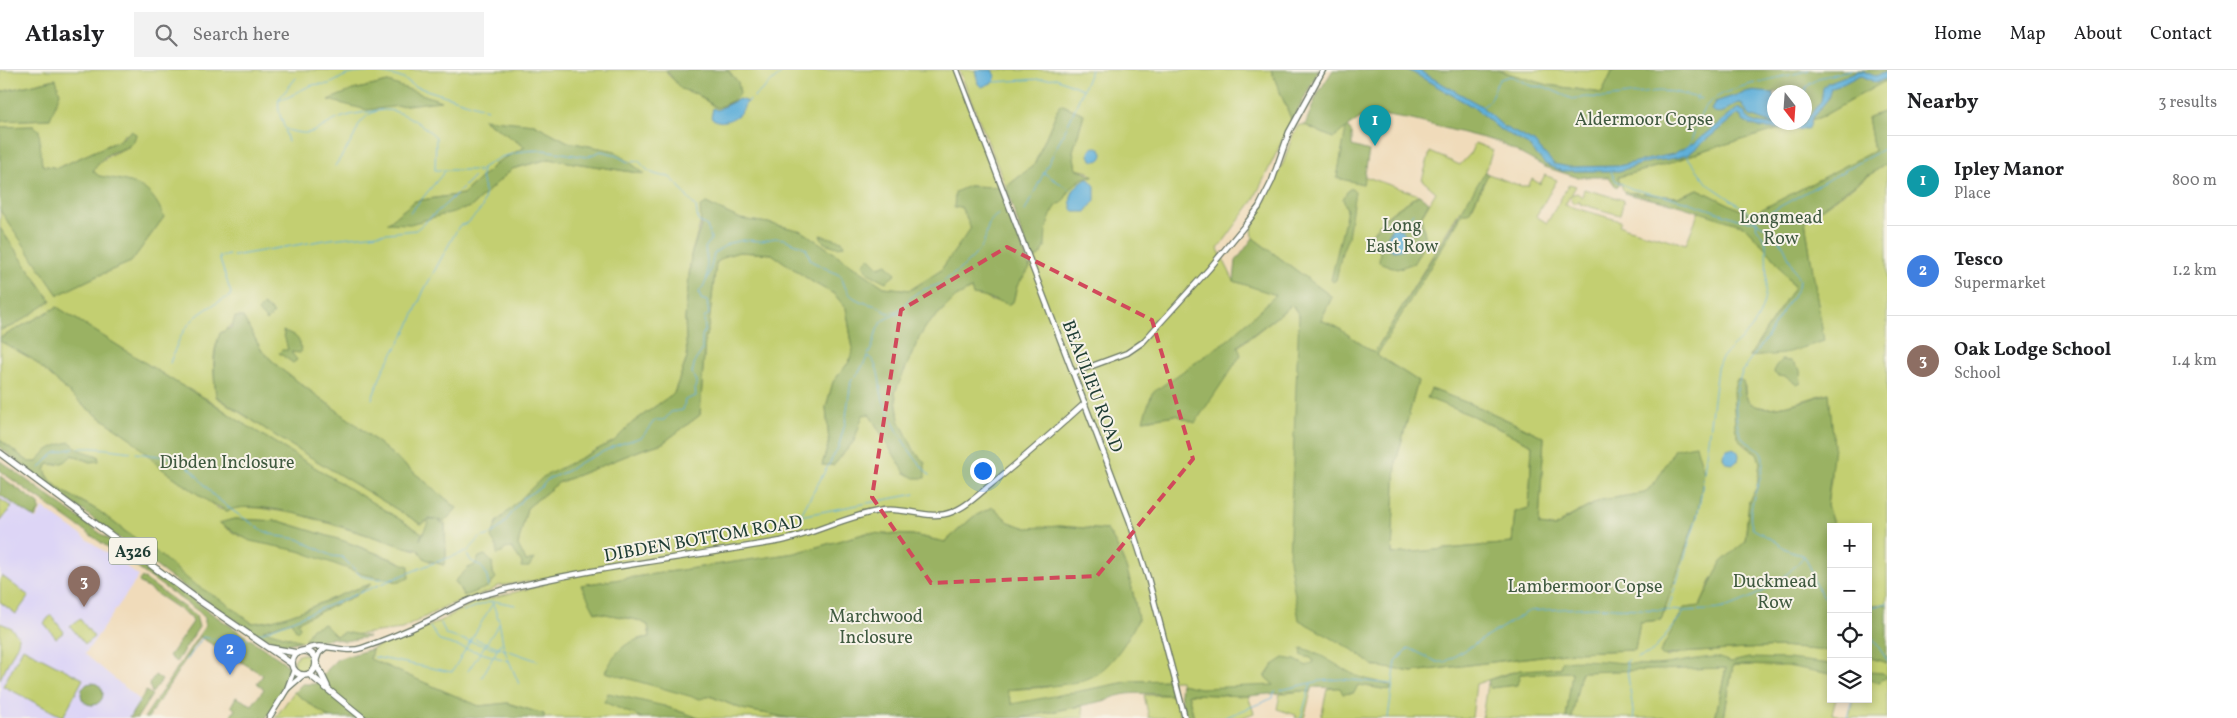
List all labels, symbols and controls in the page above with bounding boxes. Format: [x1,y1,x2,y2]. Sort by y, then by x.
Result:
search box [134,12,484,57]
text: Atlasly [25,18,104,52]
icon: search [152,21,180,49]
text: Search here [192,22,290,48]
text: Home [1934,22,1982,47]
text: Map [2010,22,2046,47]
text: About [2074,22,2122,47]
text: Contact [2150,22,2212,47]
north arrow [1767,85,1812,130]
text: Nearby [1907,88,1978,117]
text: 3 results [2158,92,2217,114]
pin: 1 [1359,105,1391,146]
park label: Aldermoor Copse [1575,108,1713,133]
text: Ipley Manor [1954,157,2064,183]
text: 1 [1920,170,1926,192]
text: 800 m [2172,170,2217,192]
text: Place [1954,183,1991,205]
park label: Longmead Row [1739,206,1823,252]
park label: Long East Row [1366,214,1438,260]
text: Tesco [1954,247,2003,273]
text: 2 [1919,260,1927,282]
text: 1.2 km [2172,260,2217,282]
text: Supermarket [1954,273,2046,295]
street label: BEAULIEU ROAD [1055,317,1128,456]
text: Oak Lodge School [1954,337,2111,363]
text: 3 [1919,350,1927,372]
text: 1.4 km [2171,350,2217,372]
text: School [1954,363,2001,385]
park label: Dibden Inclosure [159,451,295,476]
your location [970,458,996,484]
street label: DIBDEN BOTTOM ROAD [602,510,804,569]
map controls [1827,523,1872,703]
button: + [1827,523,1872,568]
road number: A326 [109,538,157,564]
pin: 3 [68,566,100,607]
button: − [1827,568,1872,613]
park label: Duckmead Row [1733,570,1817,616]
park label: Lambermoor Copse [1508,575,1663,600]
park label: Marchwood Inclosure [829,605,923,651]
button: locate [1827,613,1872,658]
pin: 2 [214,634,246,675]
button: layers [1827,658,1872,703]

